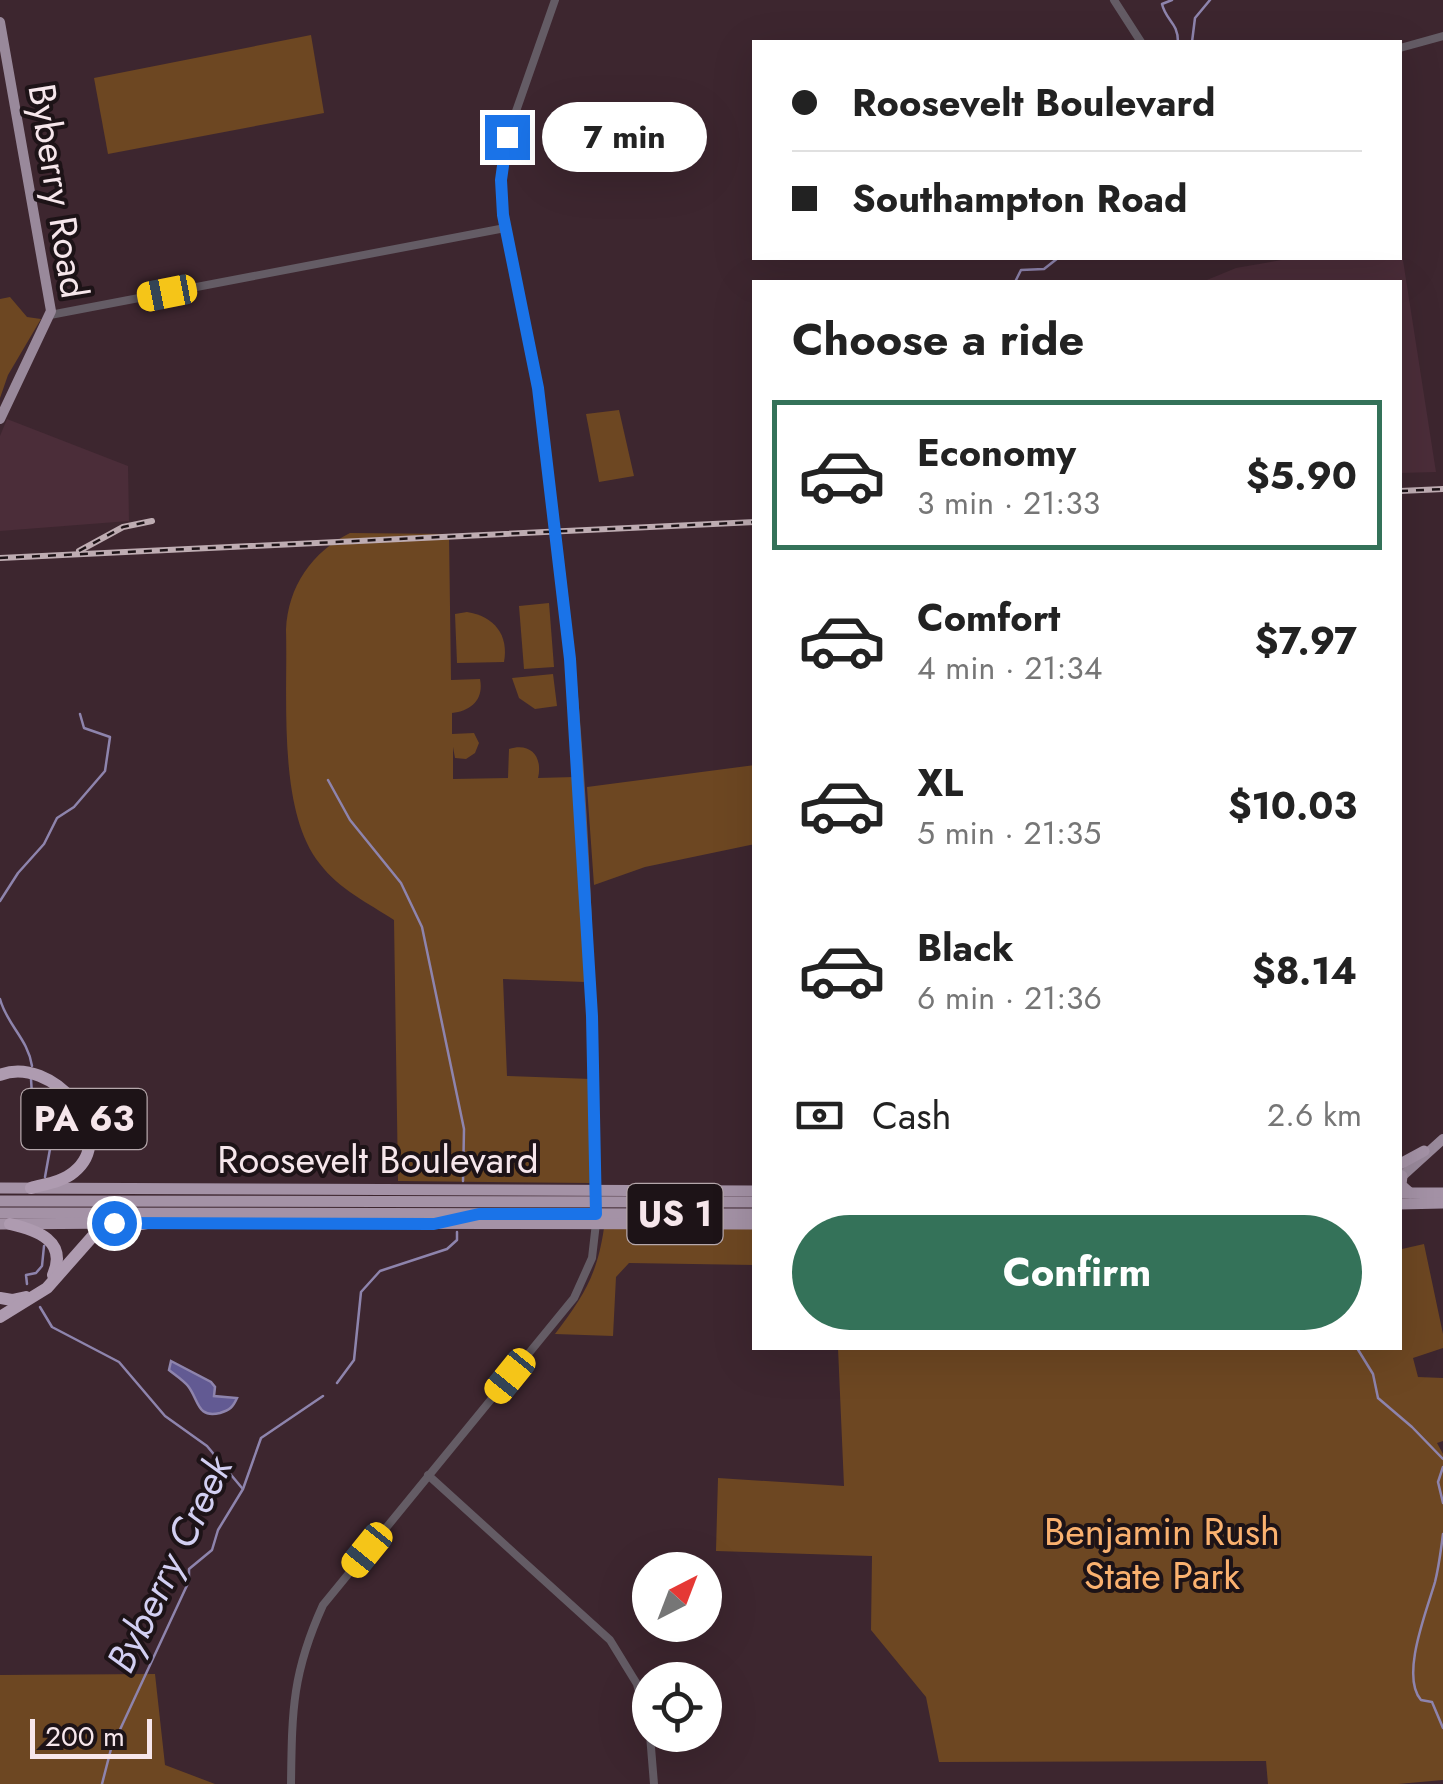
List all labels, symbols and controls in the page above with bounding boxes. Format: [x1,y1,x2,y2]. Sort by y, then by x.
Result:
text: Roosevelt Boulevard [852,75,1215,130]
street label: Byberry Road [14,80,103,302]
callout: 7 min [542,102,707,172]
text: 7 min [583,114,666,160]
route end [485,115,530,160]
text: Southampton Road [852,171,1188,226]
car [135,273,199,313]
text: Choose a ride [792,307,1084,372]
text: Economy [917,425,1076,480]
icon: car [797,430,887,520]
text: $5.90 [1246,448,1357,503]
text: 3 min · 21:33 [917,480,1100,526]
text: Comfort [917,590,1060,645]
icon: car [797,595,887,685]
text: $7.97 [1255,613,1357,668]
text: 4 min · 21:34 [917,645,1102,691]
text: XL [917,755,963,810]
icon: car [797,760,887,850]
text: $10.03 [1228,778,1357,833]
text: 5 min · 21:35 [917,810,1101,856]
text: Black [917,920,1014,975]
icon: car [797,925,887,1015]
text: $8.14 [1252,943,1357,998]
text: 6 min · 21:36 [917,975,1102,1021]
icon: cash [792,1088,847,1143]
text: Cash [872,1088,952,1143]
road number: PA 63 [22,1089,146,1149]
text: 2.6 km [1267,1092,1362,1138]
street label: Roosevelt Boulevard [217,1132,539,1187]
road number: US 1 [628,1184,722,1244]
route start [92,1201,137,1246]
button: Confirm [792,1215,1362,1330]
car [479,1343,541,1409]
water label: Byberry Creek [92,1444,247,1682]
park label: Benjamin Rush State Park [1044,1504,1280,1603]
car [336,1517,398,1583]
north arrow [632,1552,722,1642]
map controls [632,1552,722,1752]
button: locate [632,1662,722,1752]
scale bar [30,1714,152,1758]
text: 200 m [45,1716,125,1757]

